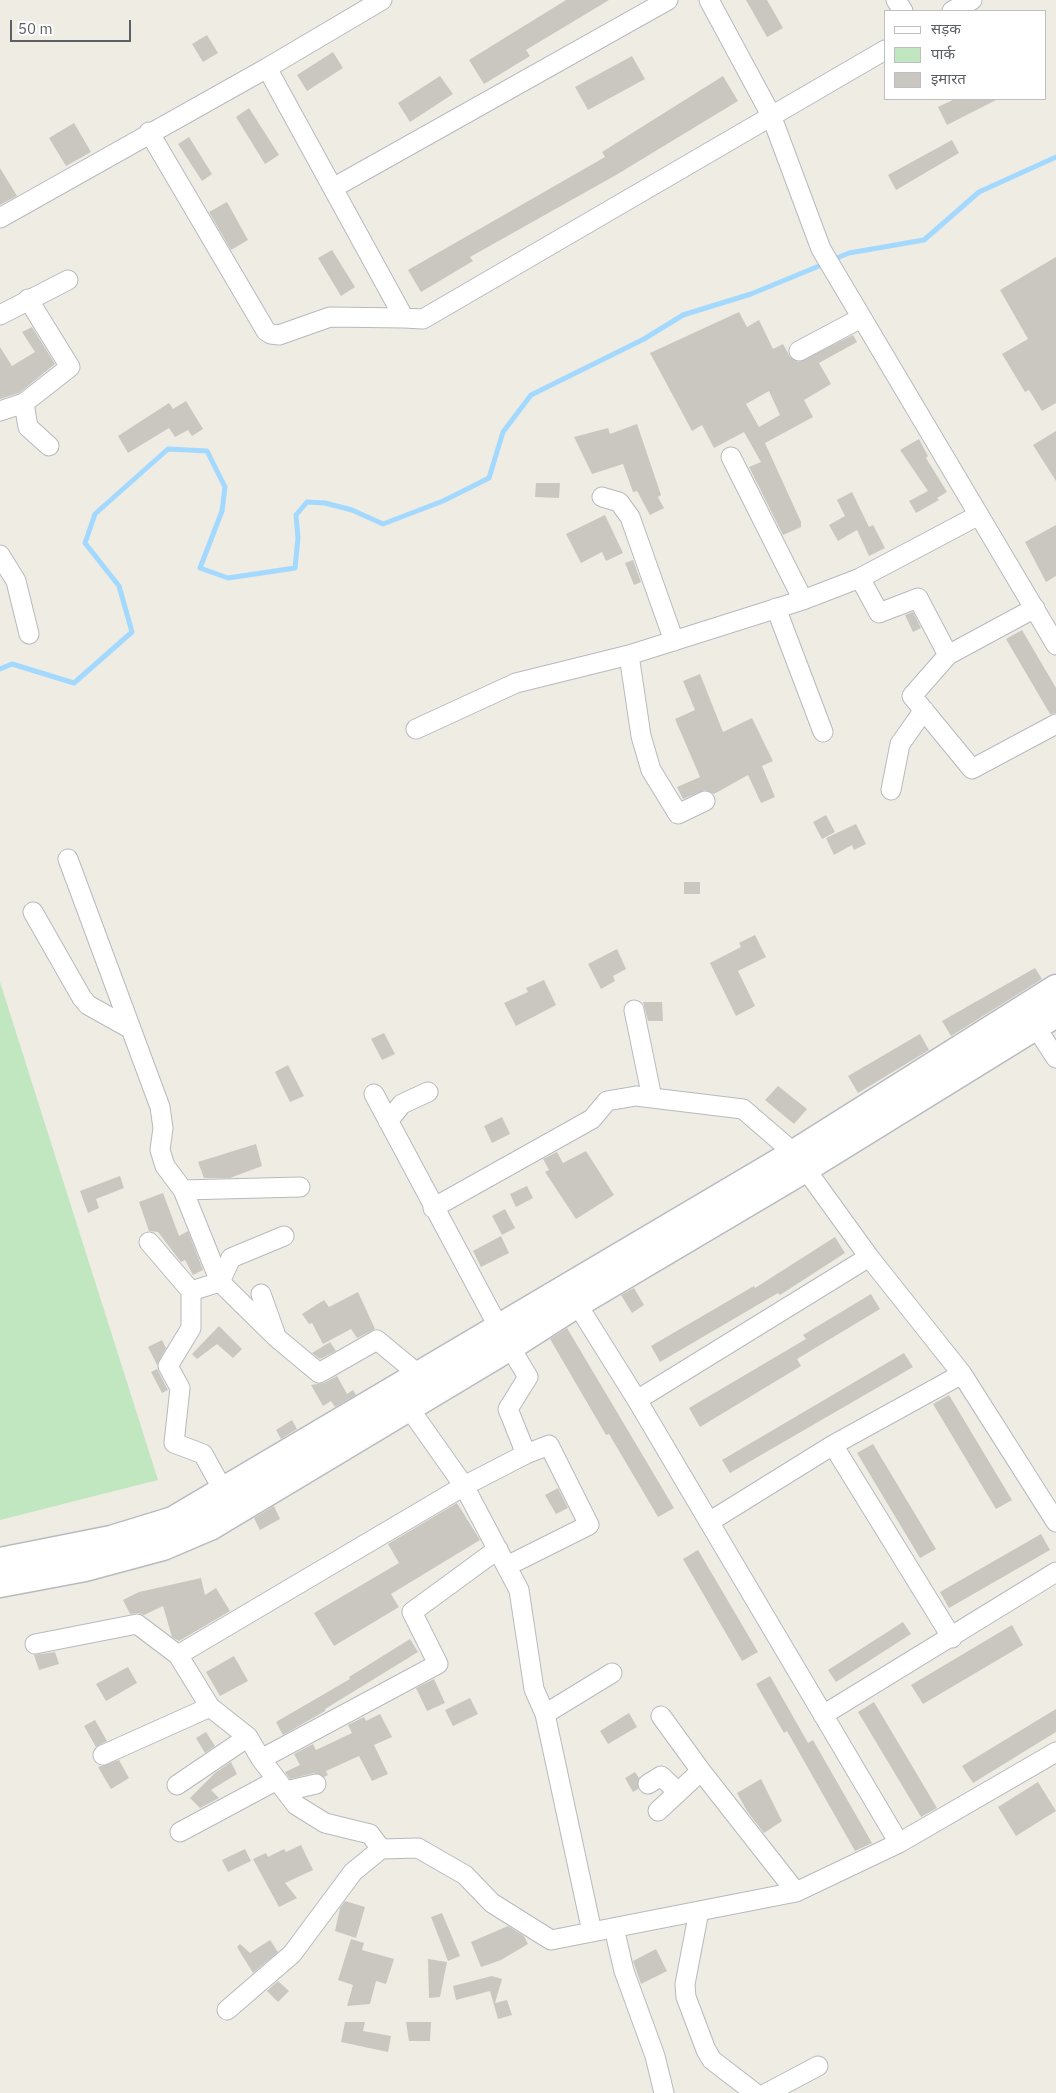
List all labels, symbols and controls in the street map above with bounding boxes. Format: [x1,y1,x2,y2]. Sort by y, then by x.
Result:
scale bar [12,10,134,42]
legend [884,10,1046,100]
text: 50 m [18,19,53,38]
text: सड़क [931,19,961,38]
text: पार्क [931,44,955,63]
text: इमारत [931,69,966,88]

